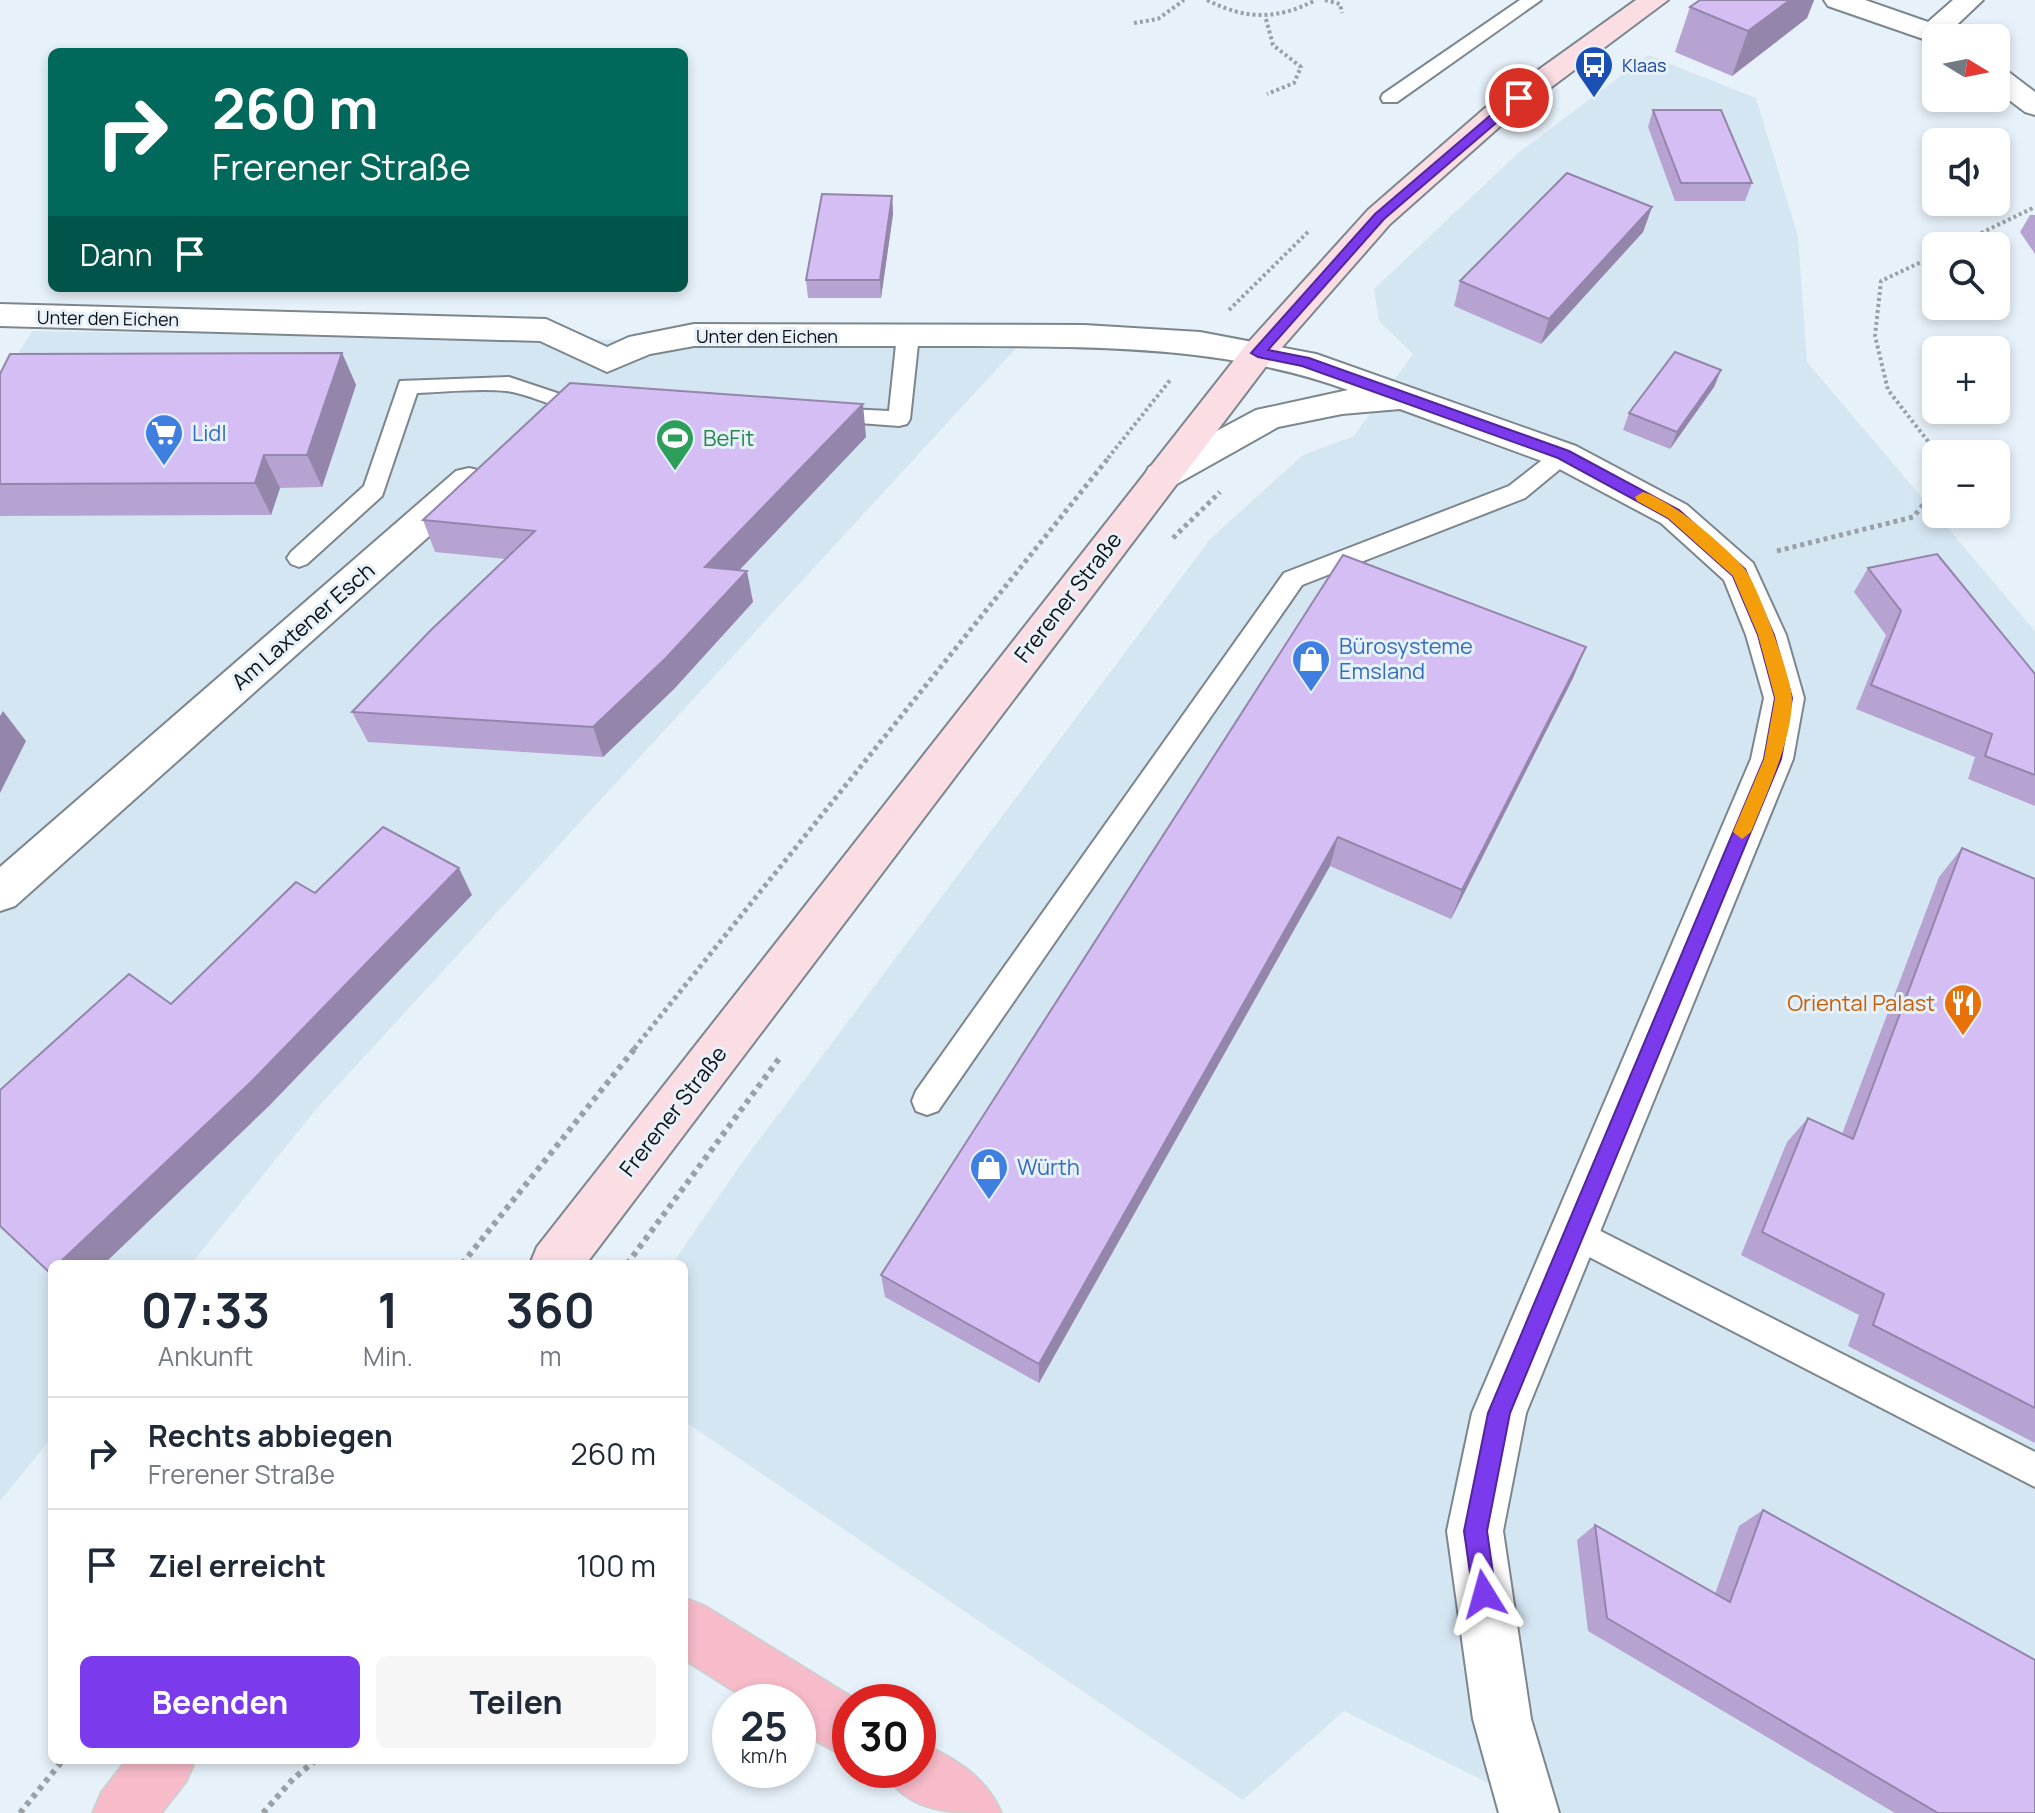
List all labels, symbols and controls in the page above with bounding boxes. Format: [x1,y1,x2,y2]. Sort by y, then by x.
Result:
north arrow [1922,24,2010,112]
map controls [1922,24,2010,528]
bus stop icon: Klaas [1573,44,1615,99]
place label: Klaas [1622,53,1666,77]
pin [1485,64,1553,132]
text: 260 m [212,69,379,146]
icon: arrive [1497,76,1541,120]
icon: right [80,80,184,184]
button: sound [1922,128,2010,216]
text: Frerener Straße [212,142,471,191]
icon: arrive [168,232,212,276]
button: search [1922,232,2010,320]
text: Dann [80,234,152,275]
street label: Unter den Eichen [37,305,179,331]
street label: Unter den Eichen [696,324,838,348]
button: + [1922,336,2010,424]
supermarket icon: Lidl [143,412,185,467]
sports icon: BeFit [654,417,696,472]
place label: Lidl [192,418,227,448]
place label: BeFit [703,423,755,453]
button: − [1922,440,2010,528]
street label: Frerener Straße [1007,525,1129,669]
street label: Am Laxtener Esch [225,555,381,697]
place label: Bürosysteme Emsland [1339,631,1473,686]
shop icon: Bürosysteme Emsland [1290,638,1332,693]
restaurant icon: Oriental Palast [1942,982,1984,1037]
place label: Oriental Palast [1787,988,1935,1018]
street label: Frerener Straße [612,1039,734,1183]
shop icon: Würth [968,1146,1010,1201]
place label: Würth [1017,1152,1080,1182]
text: 07:33 [141,1277,270,1342]
text: 1 [378,1277,399,1342]
text: 360 [506,1277,595,1342]
text: Ankunft [158,1338,253,1374]
text: Min. [363,1338,413,1374]
text: m [539,1338,562,1374]
text: Rechts abbiegen [148,1415,393,1456]
icon: right [80,1431,124,1475]
text: 260 m [571,1433,656,1474]
text: Frerener Straße [148,1456,335,1492]
icon: arrive [80,1543,124,1587]
text: Ziel erreicht [148,1545,326,1586]
text: 100 m [576,1545,656,1586]
position arrow [1442,1552,1526,1636]
button: Beenden [80,1656,360,1748]
button: Teilen [376,1656,656,1748]
speed limit sign: 30 [832,1684,936,1788]
text: 25 [740,1698,788,1753]
text: km/h [741,1742,787,1769]

